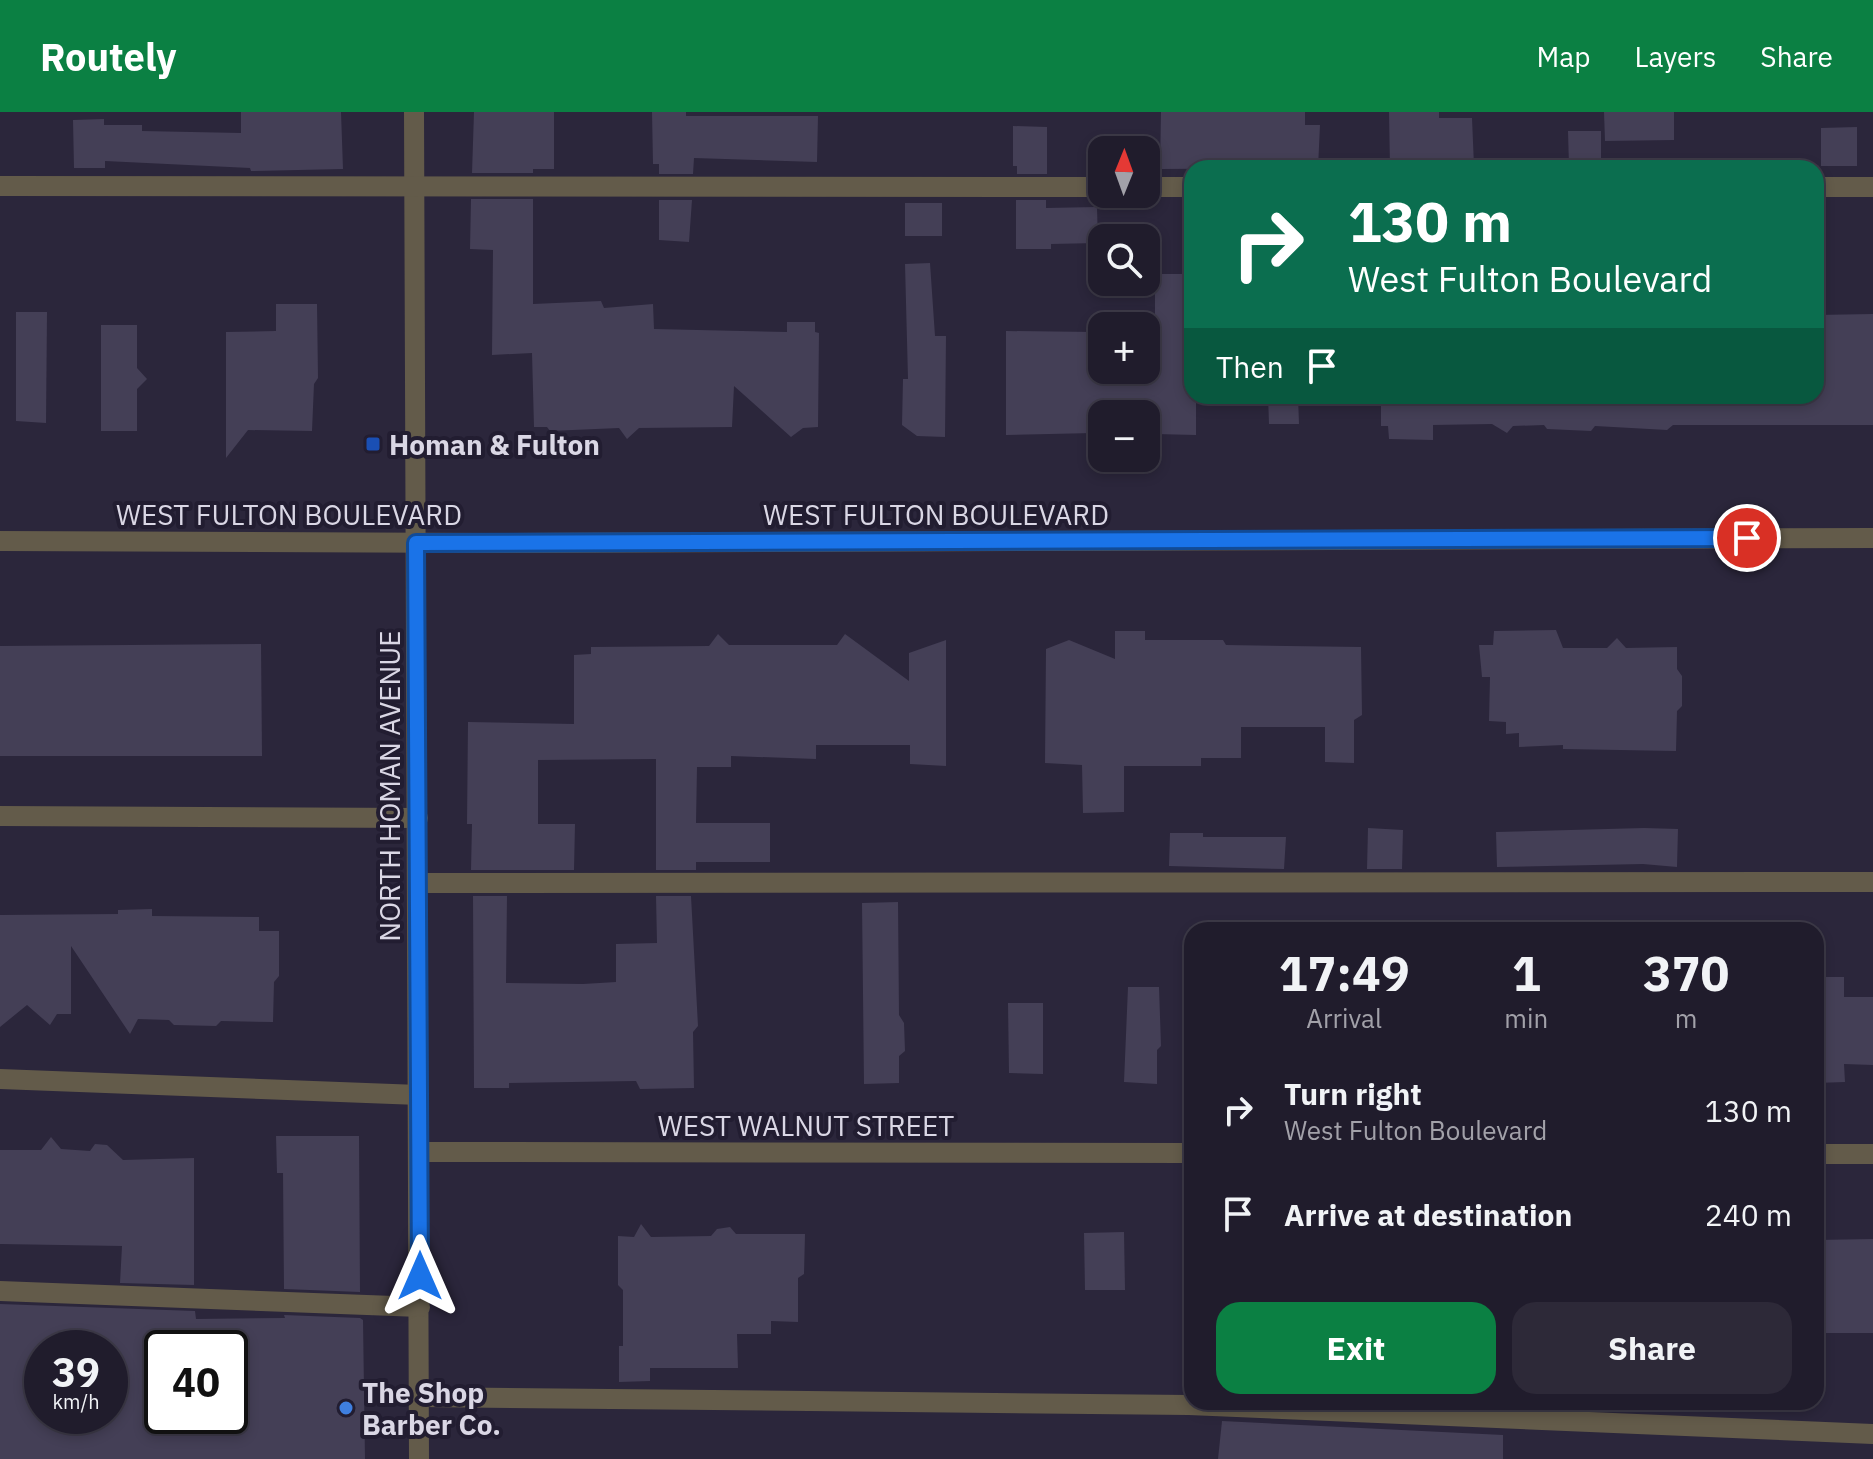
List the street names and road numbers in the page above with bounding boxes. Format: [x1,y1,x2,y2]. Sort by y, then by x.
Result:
street label: WEST FULTON BOULEVARD [116,496,462,533]
street label: WEST FULTON BOULEVARD [763,496,1109,533]
street label: NORTH HOMAN AVENUE [371,630,408,942]
street label: WEST WALNUT STREET [658,1107,954,1144]

